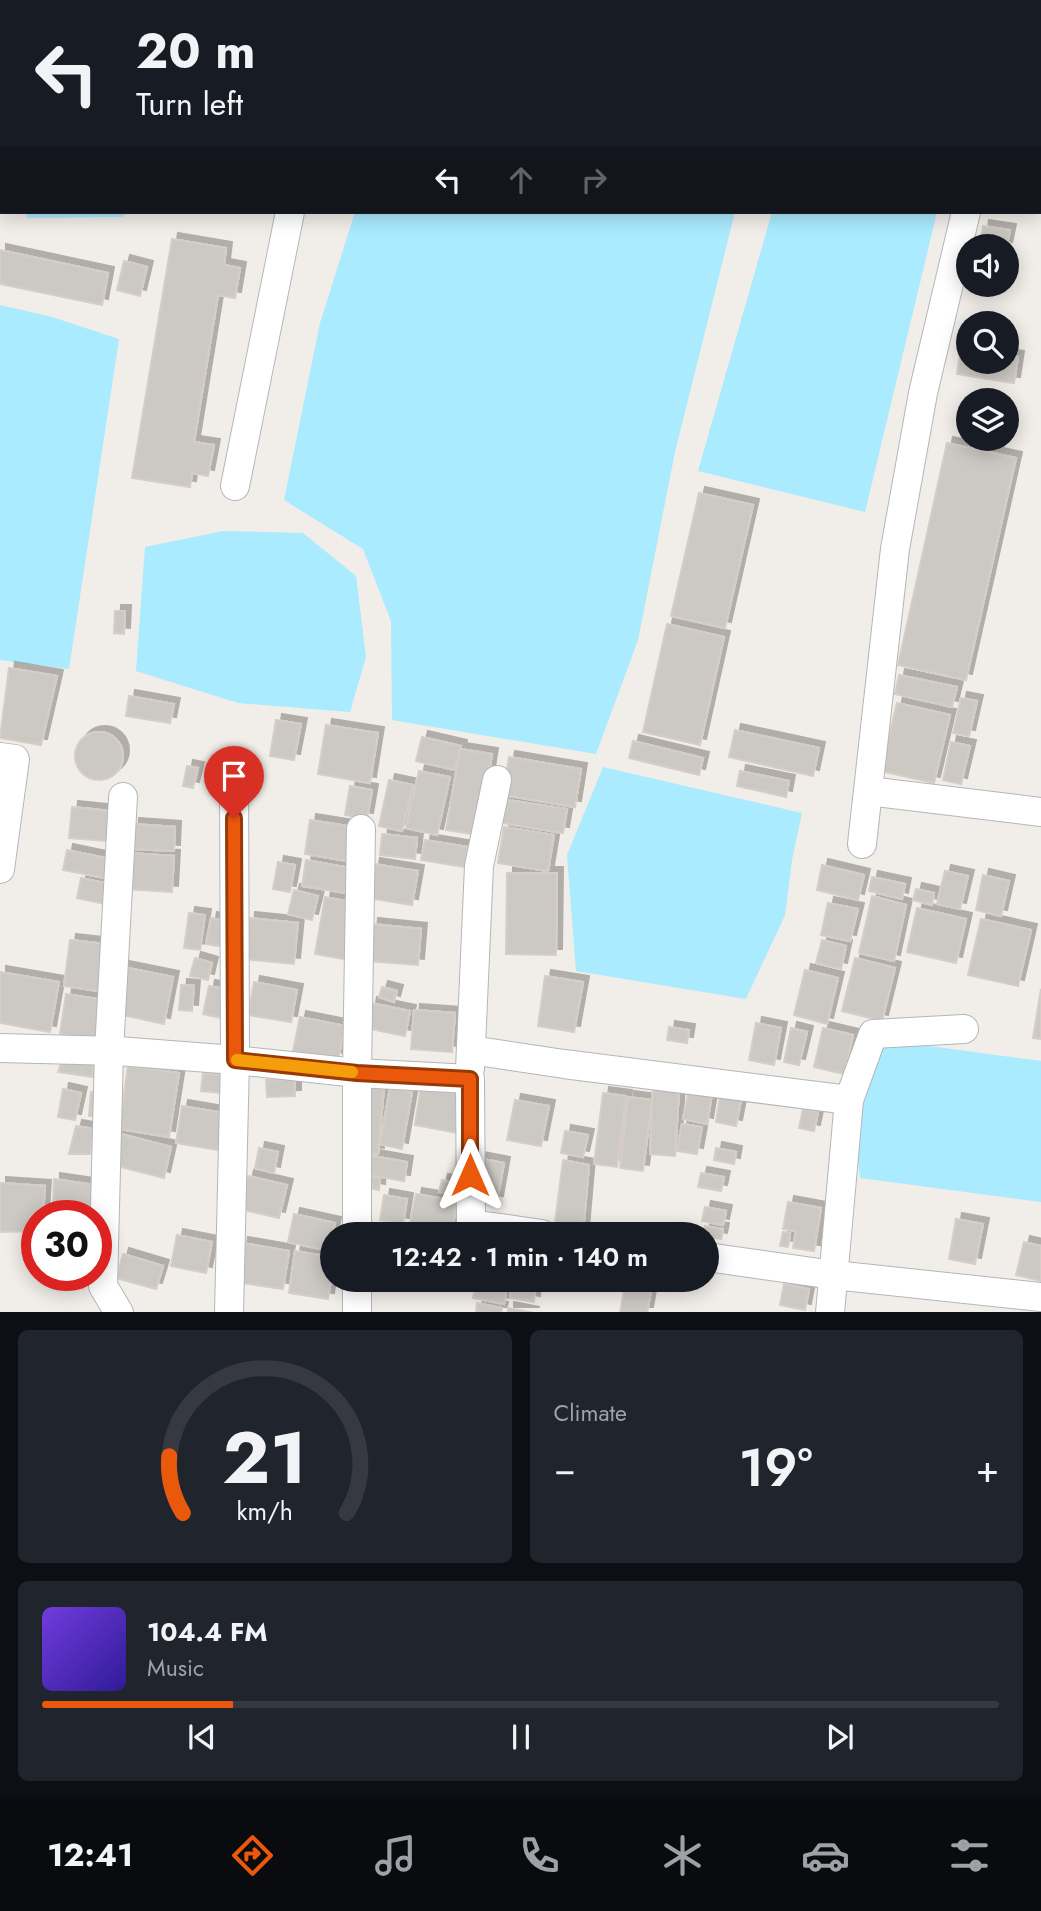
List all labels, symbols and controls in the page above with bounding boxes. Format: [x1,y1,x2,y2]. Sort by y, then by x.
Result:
text: 20 m [136,16,255,86]
icon: left [21,28,112,119]
text: Turn left [136,81,243,127]
icon: left [429,161,467,199]
icon: ahead [502,161,540,199]
icon: right [575,161,613,199]
map controls [956,234,1019,451]
button: sound [956,234,1019,297]
button: search [956,311,1019,374]
button: layers [956,388,1019,451]
pin [204,746,264,818]
icon: arrive [215,757,253,795]
position arrow [433,1138,507,1212]
speed limit sign: 30 [21,1200,112,1291]
text: 12:42 · 1 min · 140 m [391,1238,648,1276]
text: Climate [554,1396,627,1430]
text: 21 [222,1405,307,1510]
text: 19° [739,1430,813,1506]
text: − [554,1441,576,1496]
text: + [976,1441,999,1496]
text: km/h [236,1492,293,1528]
text: 104.4 FM [147,1613,267,1651]
text: Music [147,1651,204,1685]
icon: previous [183,1718,221,1756]
icon: pause [502,1718,540,1756]
icon: next [821,1718,859,1756]
icon: directions [228,1831,277,1880]
icon: music [371,1831,420,1880]
icon: phone [515,1831,564,1880]
icon: climate [658,1831,707,1880]
icon: car [801,1831,850,1880]
icon: filters [945,1831,994,1880]
text: 12:41 [47,1832,133,1878]

